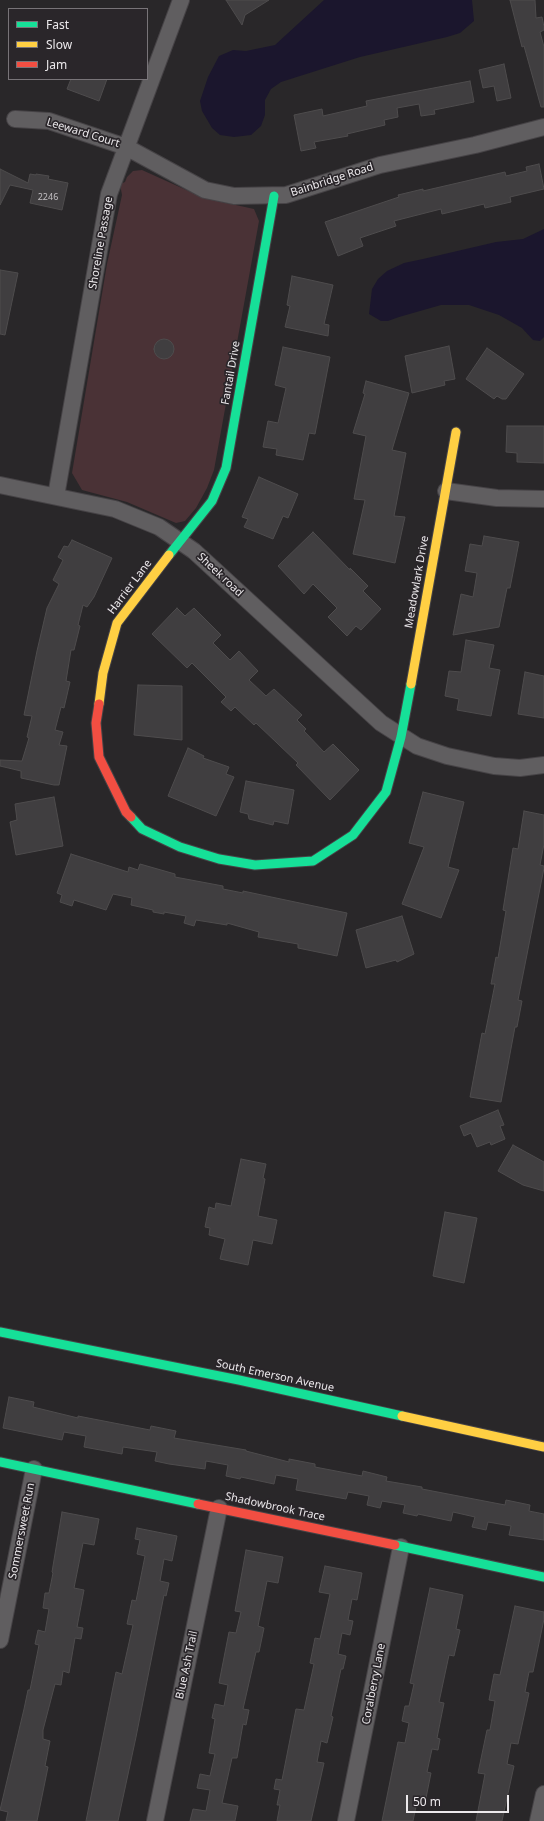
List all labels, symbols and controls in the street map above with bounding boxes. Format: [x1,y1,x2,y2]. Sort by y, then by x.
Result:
legend [8,8,148,80]
text: Fast [46,16,69,33]
text: Slow [46,36,72,53]
text: Jam [46,56,67,73]
street label: Leeward Court [45,116,121,150]
street label: Bainbridge Road [289,160,375,200]
house number: 2246 [38,192,58,202]
street label: Shoreline Passage [86,196,116,290]
street label: Fantail Drive [219,340,243,406]
street label: Meadowlark Drive [402,535,432,629]
street label: Sheek road [194,550,246,600]
street label: Harrier Lane [105,557,155,617]
street label: South Emerson Avenue [215,1357,335,1395]
street label: Sommersweet Run [6,1482,38,1580]
street label: Shadowbrook Trace [224,1490,326,1524]
street label: Blue Ash Trail [173,1630,201,1700]
street label: Coralberry Lane [360,1642,388,1726]
scale bar [408,1787,511,1813]
text: 50 m [413,1793,441,1810]

